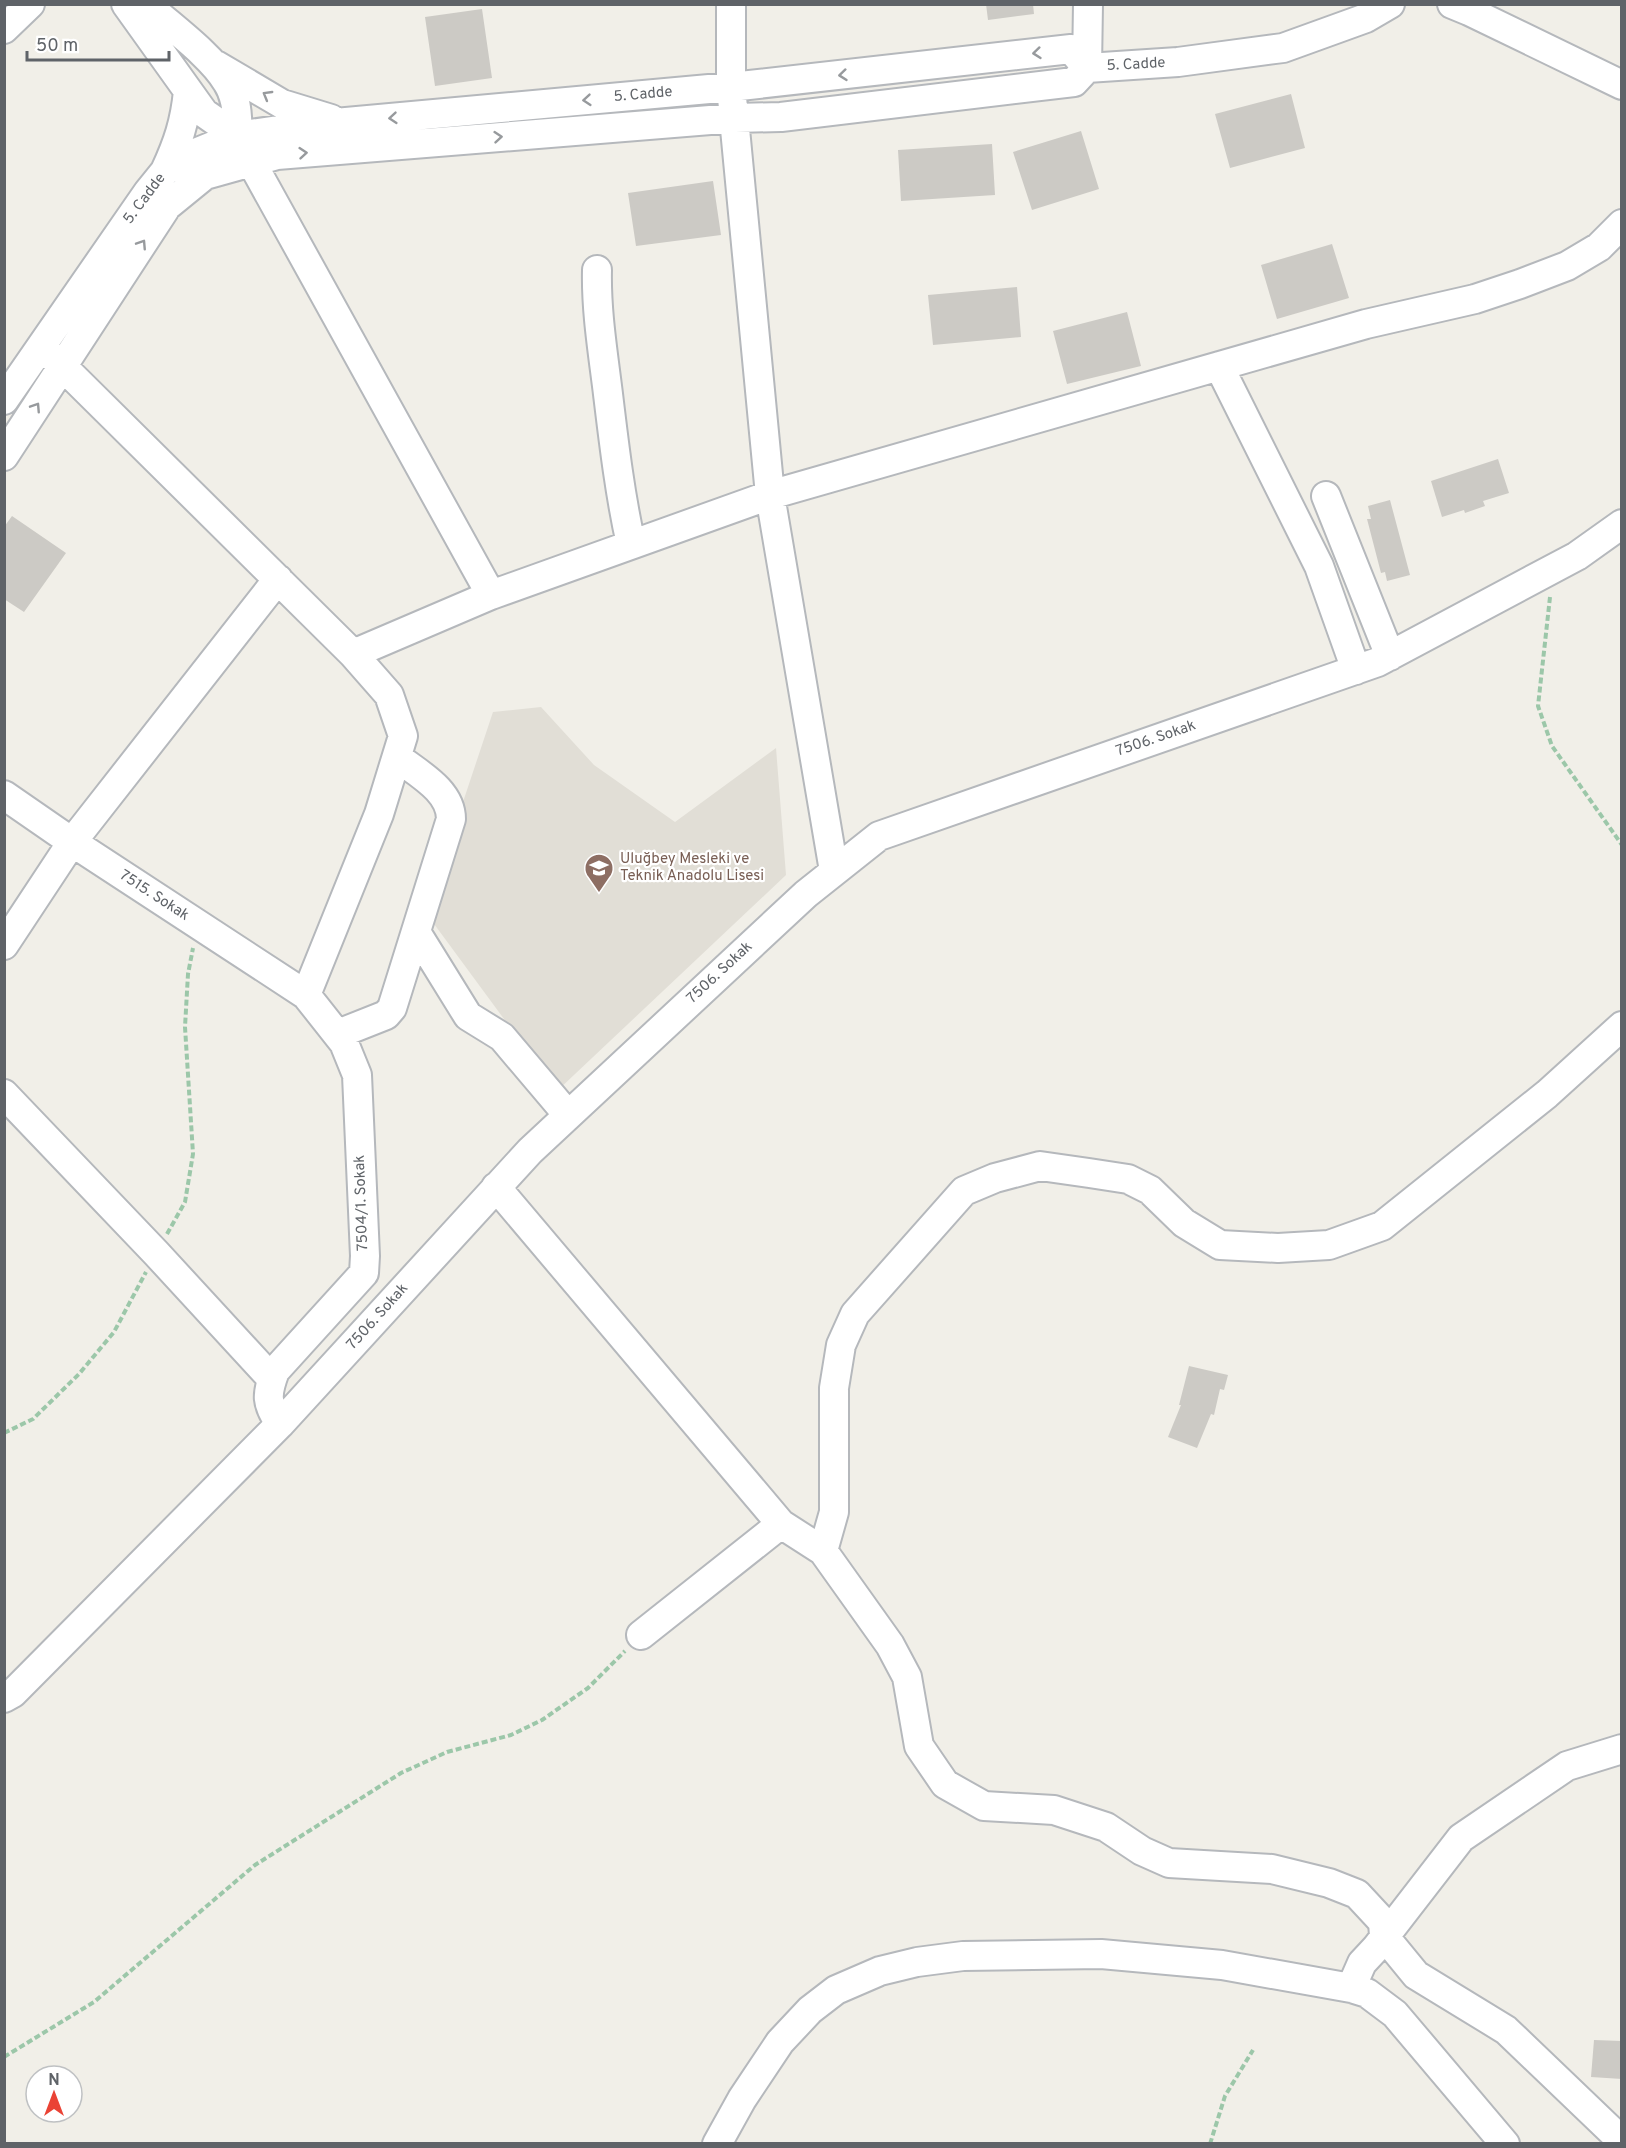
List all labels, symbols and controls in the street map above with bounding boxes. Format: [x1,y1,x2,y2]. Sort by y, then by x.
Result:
scale bar [27,24,170,62]
text: 50 m [36,35,78,58]
one-way arrow [1033,46,1042,59]
street label: 5. Cadde [1106,54,1166,76]
one-way arrow [839,68,848,80]
street label: 5. Cadde [613,83,673,107]
one-way arrow [263,91,273,103]
one-way arrow [582,93,591,106]
one-way arrow [388,111,397,124]
one-way arrow [493,131,502,144]
one-way arrow [299,147,308,160]
street label: 5. Cadde [120,170,170,228]
one-way arrow [135,239,146,250]
one-way arrow [29,403,41,413]
street label: 7506. Sokak [1114,716,1198,762]
place label: Uluğbey Mesleki ve Teknik Anadolu Lisesi [620,850,764,886]
school or university icon: Uluğbey Mesleki ve Teknik Anadolu Lisesi [583,852,615,894]
street label: 7515. Sokak [115,866,193,926]
street label: 7506. Sokak [683,938,757,1008]
street label: 7504/1. Sokak [351,1154,373,1251]
street label: 7506. Sokak [343,1280,413,1354]
north arrow [24,2064,84,2124]
text: N [48,2071,60,2091]

